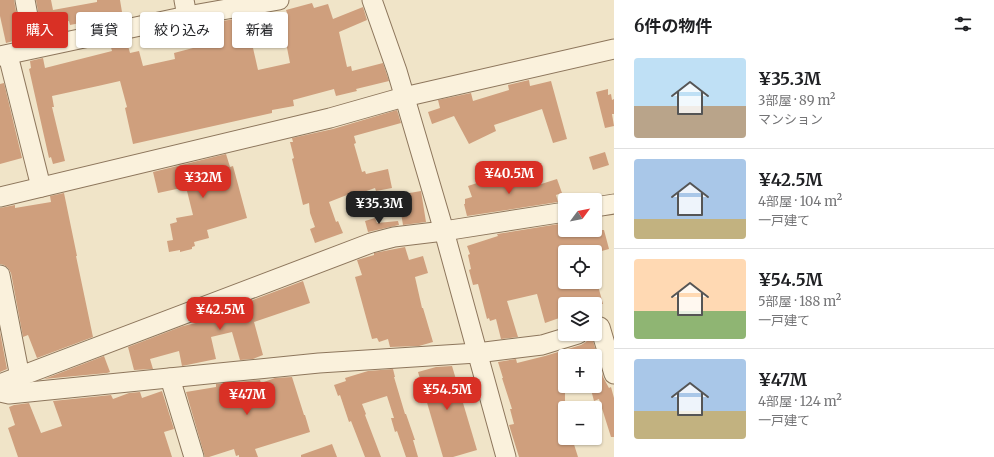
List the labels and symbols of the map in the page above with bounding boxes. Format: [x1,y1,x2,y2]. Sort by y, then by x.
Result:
pin: ¥40.5M [476,161,542,195]
pin: ¥32M [179,165,227,199]
pin: ¥35.3M [346,191,412,225]
north arrow [558,193,602,237]
pin: ¥42.5M [187,297,253,331]
pin: ¥54.5M [414,377,480,411]
pin: ¥47M [223,382,271,416]

